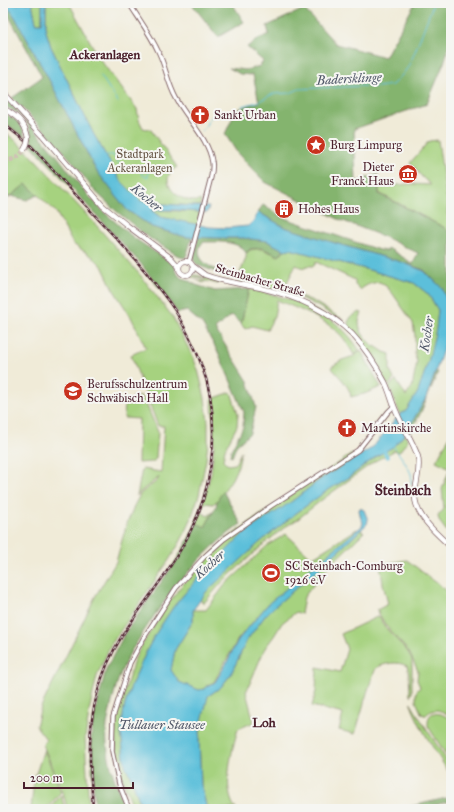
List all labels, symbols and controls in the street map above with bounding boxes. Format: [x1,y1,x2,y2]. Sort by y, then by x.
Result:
district label: Ackeranlagen [69,47,140,63]
water label: Badersklinge [315,69,383,89]
church icon: Sankt Urban [189,104,211,126]
place label: Sankt Urban [214,108,276,122]
place icon: Burg Limpurg [305,134,327,156]
place label: Burg Limpurg [330,138,402,153]
park label: Stadtpark Ackeranlagen [106,147,173,176]
place label: Dieter Franck Haus [331,160,394,188]
museum icon: Dieter Franck Haus [397,163,419,185]
water label: Kocher [127,180,166,216]
building icon: Hohes Haus [273,198,295,220]
place label: Hohes Haus [298,202,359,216]
street label: Steinbacher Straße [214,261,306,299]
water label: Kocher [416,315,438,354]
place label: Berufsschulzentrum Schwäbisch Hall [87,377,187,405]
school or university icon: Berufsschulzentrum Schwäbisch Hall [62,380,84,402]
church icon: Martinskirche [336,417,358,439]
place label: Martinskirche [361,421,431,435]
district label: Steinbach [375,482,432,499]
water label: Kocher [190,547,229,583]
place label: SC Steinbach-Comburg 1926 e.V [285,559,403,587]
sports icon: SC Steinbach-Comburg 1926 e.V [260,562,282,584]
district label: Loh [252,715,276,731]
water label: Tullauer Stausee [119,717,206,733]
scale bar [24,764,133,790]
text: 200 m [30,771,63,785]

